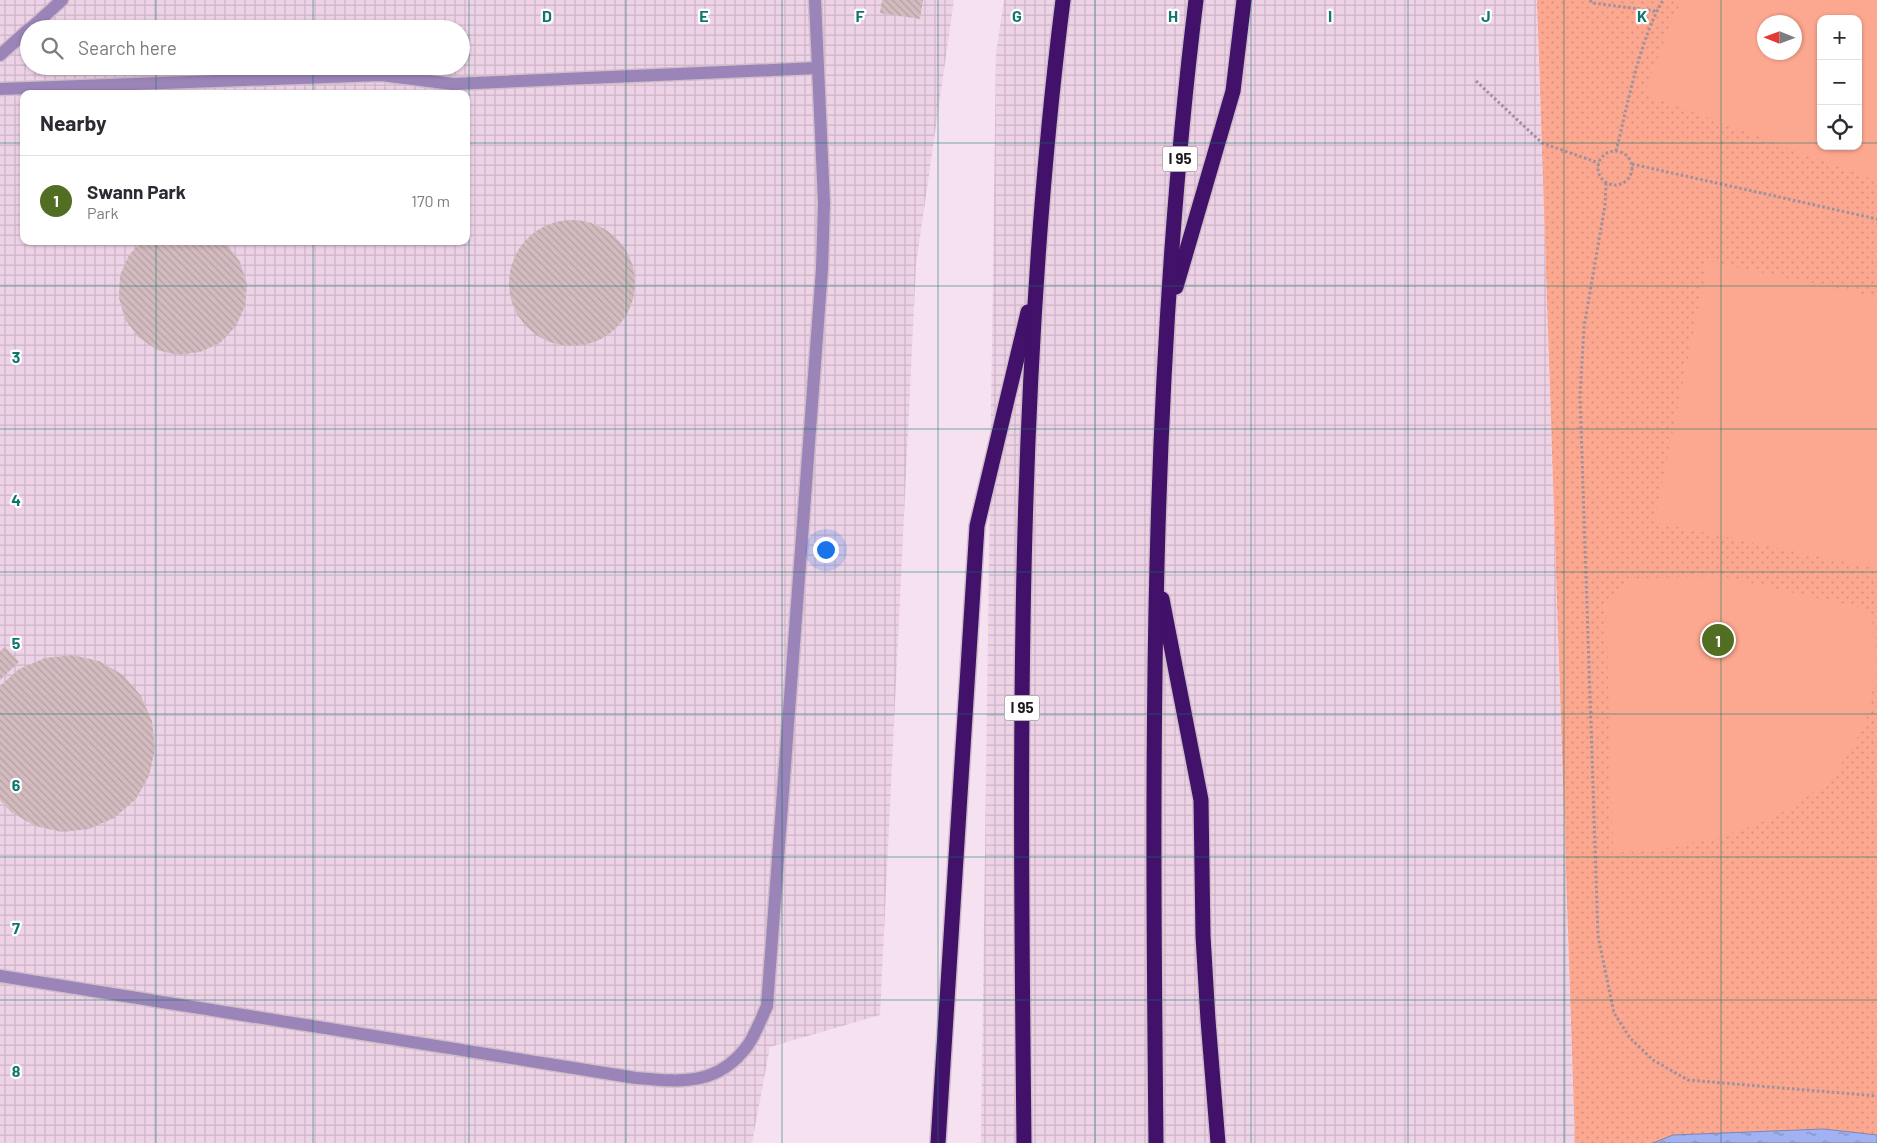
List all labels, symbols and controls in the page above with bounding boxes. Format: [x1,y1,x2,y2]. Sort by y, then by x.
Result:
text: D [542,6,552,25]
text: E [699,6,709,25]
text: F [856,6,865,25]
text: G [1012,6,1022,25]
text: H [1168,6,1178,25]
text: I [1328,6,1332,25]
text: J [1481,6,1491,25]
text: K [1637,6,1647,25]
north arrow [1757,15,1802,60]
map controls [1817,15,1862,150]
button: + [1817,15,1862,60]
search box [20,20,470,75]
icon: search [38,34,66,62]
text: Search here [78,36,177,59]
button: − [1817,60,1862,105]
button: locate [1817,105,1862,150]
text: Nearby [40,110,106,135]
road number: I 95 [1162,146,1198,172]
text: Swann Park [87,180,186,203]
text: 1 [53,191,59,210]
text: 170 m [411,191,450,210]
text: Park [87,203,118,222]
text: 3 [12,347,20,366]
text: 4 [11,490,21,509]
your location [813,537,839,563]
pin: 1 [1702,621,1734,659]
text: 5 [12,633,21,652]
road number: I 95 [1004,696,1040,720]
text: 6 [12,775,21,794]
text: 7 [12,918,20,937]
text: 8 [12,1061,21,1080]

